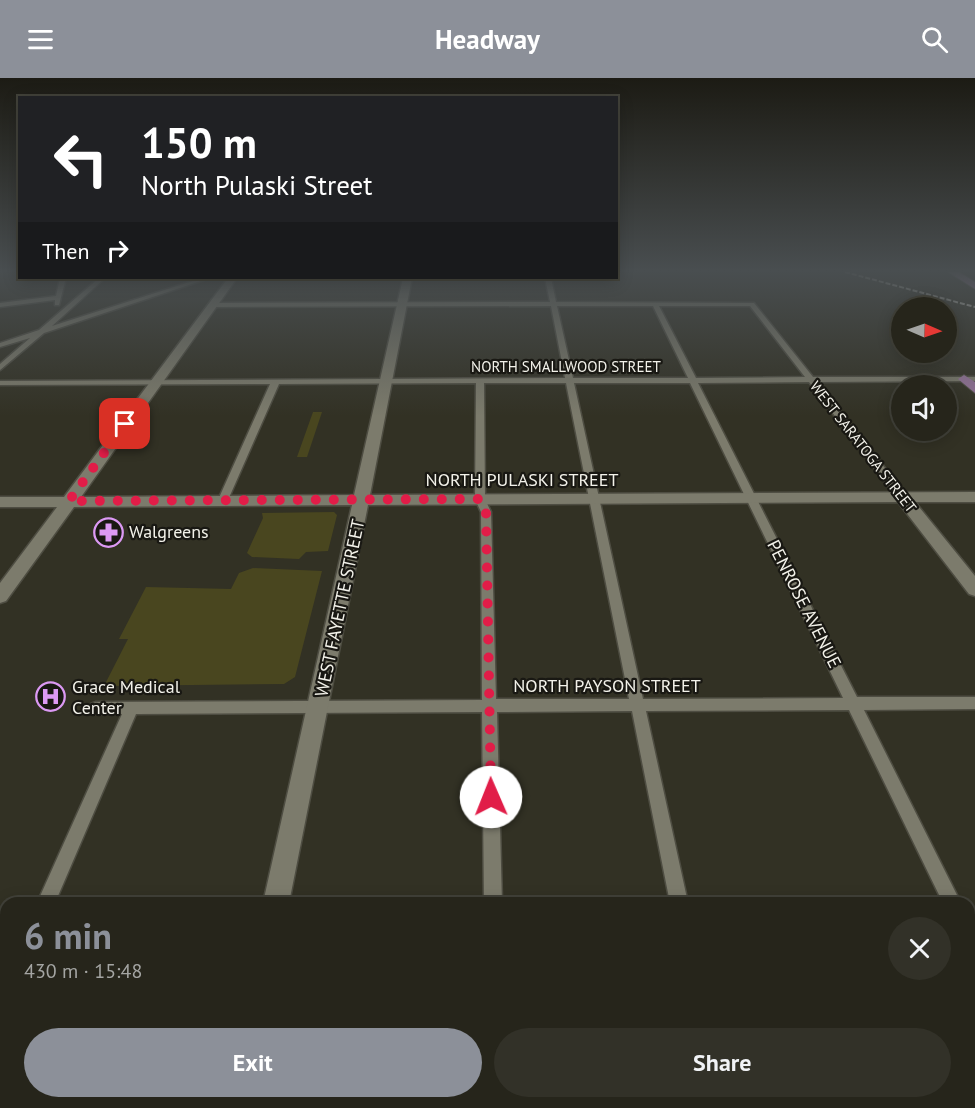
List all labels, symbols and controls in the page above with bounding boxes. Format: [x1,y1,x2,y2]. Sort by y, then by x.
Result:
text: Headway [435,22,540,56]
icon: menu [24,23,57,56]
icon: search [918,23,951,56]
text: 150 m [141,115,257,170]
icon: left [42,120,120,198]
text: North Pulaski Street [141,168,372,202]
icon: right [101,234,134,267]
text: Then [42,237,89,265]
north arrow [891,297,957,363]
map controls [891,297,957,441]
street label: NORTH SMALLWOOD STREET [471,357,662,376]
button: sound [891,375,957,441]
street label: WEST SARATOGA STREET [806,377,921,517]
pin [99,398,150,449]
icon: arrive [108,407,141,440]
street label: NORTH PULASKI STREET [426,468,618,491]
pharmacy icon: Walgreens [92,516,124,548]
street label: WEST FAYETTE STREET [309,517,370,699]
place label: Walgreens [129,520,209,543]
street label: PENROSE AVENUE [762,536,847,672]
street label: NORTH PAYSON STREET [513,674,701,697]
place label: Grace Medical Center [72,675,181,719]
hospital icon: Grace Medical Center [35,681,67,713]
position arrow [459,765,523,829]
text: 6 min [24,912,112,959]
button: close [888,917,951,980]
text: 430 m · 15:48 [24,958,142,984]
button: Exit [24,1028,482,1097]
button: Share [494,1028,951,1097]

